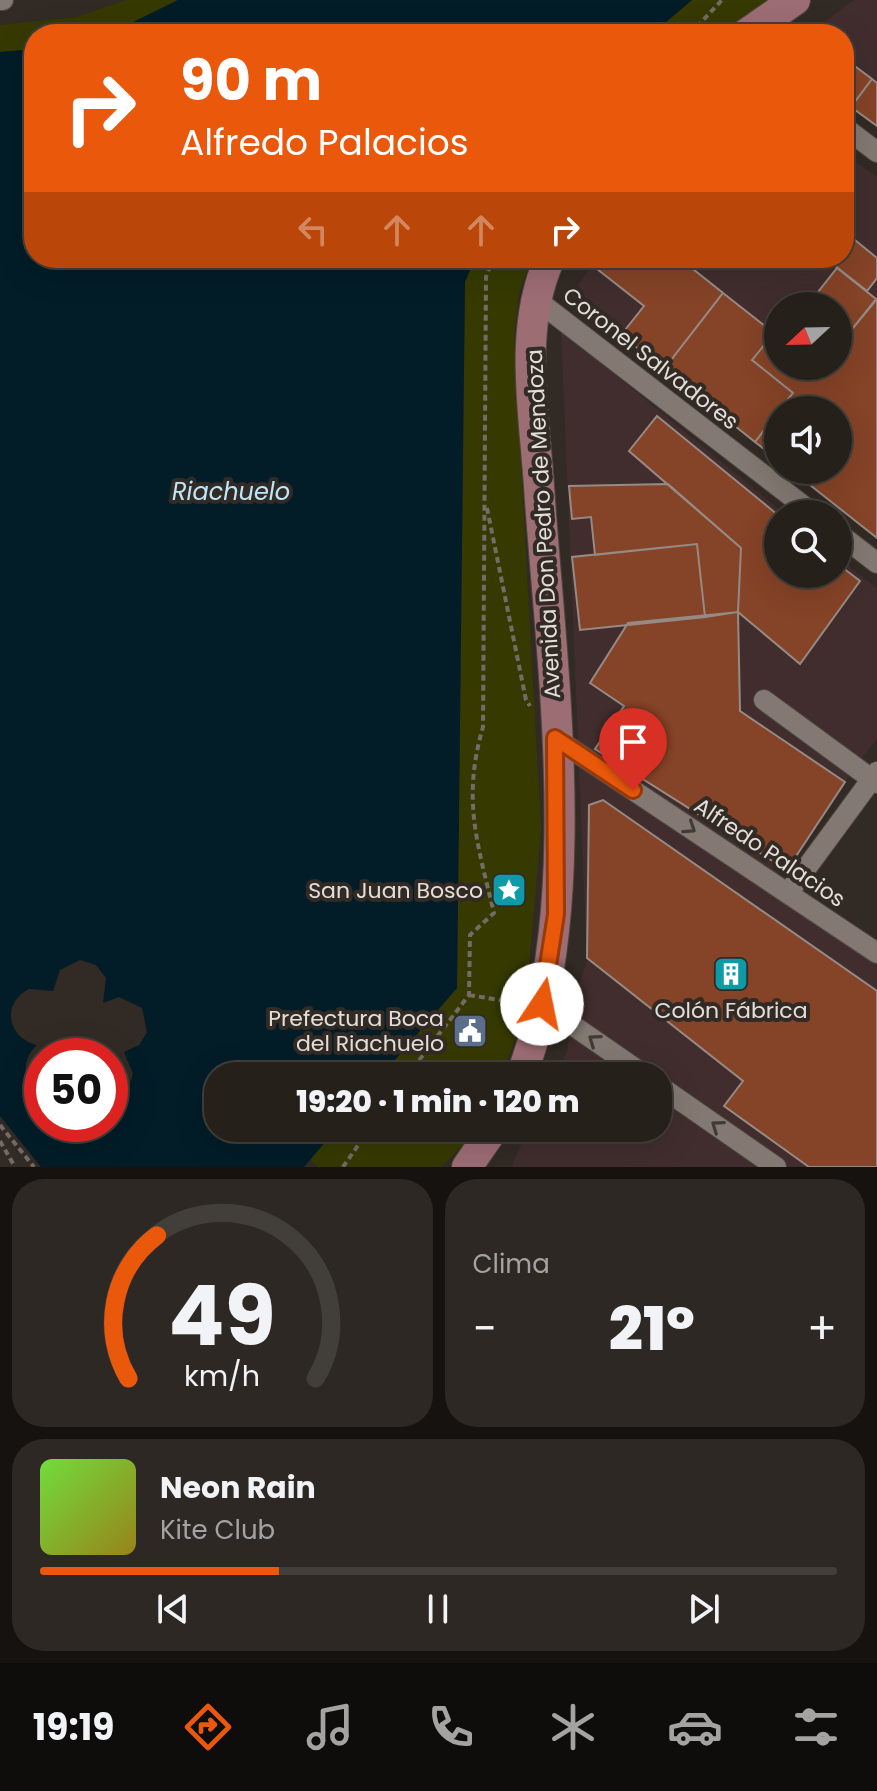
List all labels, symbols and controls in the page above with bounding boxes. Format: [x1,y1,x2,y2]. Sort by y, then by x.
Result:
text: 90 m [180,41,322,120]
icon: right [48,56,152,160]
text: Alfredo Palacios [180,117,469,168]
icon: left [291,208,335,252]
icon: ahead [375,208,419,252]
icon: ahead [459,208,503,252]
icon: right [543,208,587,252]
street label: Coronel Salvadores [556,280,745,437]
north arrow [764,292,852,380]
map controls [764,292,852,588]
street label: Avenida Don Pedro de Mendoza [519,348,568,699]
button: sound [764,396,852,484]
water label: Riachuelo [172,475,290,508]
button: search [764,500,852,588]
pin [599,708,667,790]
icon: arrive [611,720,655,764]
street label: Alfredo Palacios [688,790,851,915]
one-way arrow [682,818,696,833]
place icon: San Juan Bosco [490,871,528,909]
place label: San Juan Bosco [308,875,483,906]
building icon: Colón Fábrica [712,955,750,993]
position arrow [500,962,584,1046]
place label: Colón Fábrica [654,995,808,1026]
place label: Prefectura Boca del Riachuelo [268,1003,444,1059]
public building icon: Prefectura Boca del Riachuelo [451,1012,489,1050]
one-way arrow [589,1035,603,1050]
speed limit sign: 50 [24,1038,128,1142]
text: 19:20 · 1 min · 120 m [296,1080,580,1123]
one-way arrow [711,1121,725,1136]
text: Clima [473,1246,550,1282]
text: 49 [169,1258,276,1374]
text: 21° [609,1287,695,1371]
text: − [473,1298,497,1359]
text: + [807,1298,837,1359]
text: km/h [184,1356,260,1396]
text: Neon Rain [160,1466,316,1509]
text: Kite Club [160,1512,275,1548]
icon: previous [151,1587,195,1631]
icon: pause [416,1587,460,1631]
icon: next [682,1587,726,1631]
icon: directions [180,1699,236,1755]
icon: music [302,1699,358,1755]
icon: phone [423,1699,479,1755]
icon: climate [545,1699,601,1755]
icon: car [667,1699,723,1755]
icon: filters [788,1699,844,1755]
text: 19:19 [33,1702,114,1753]

